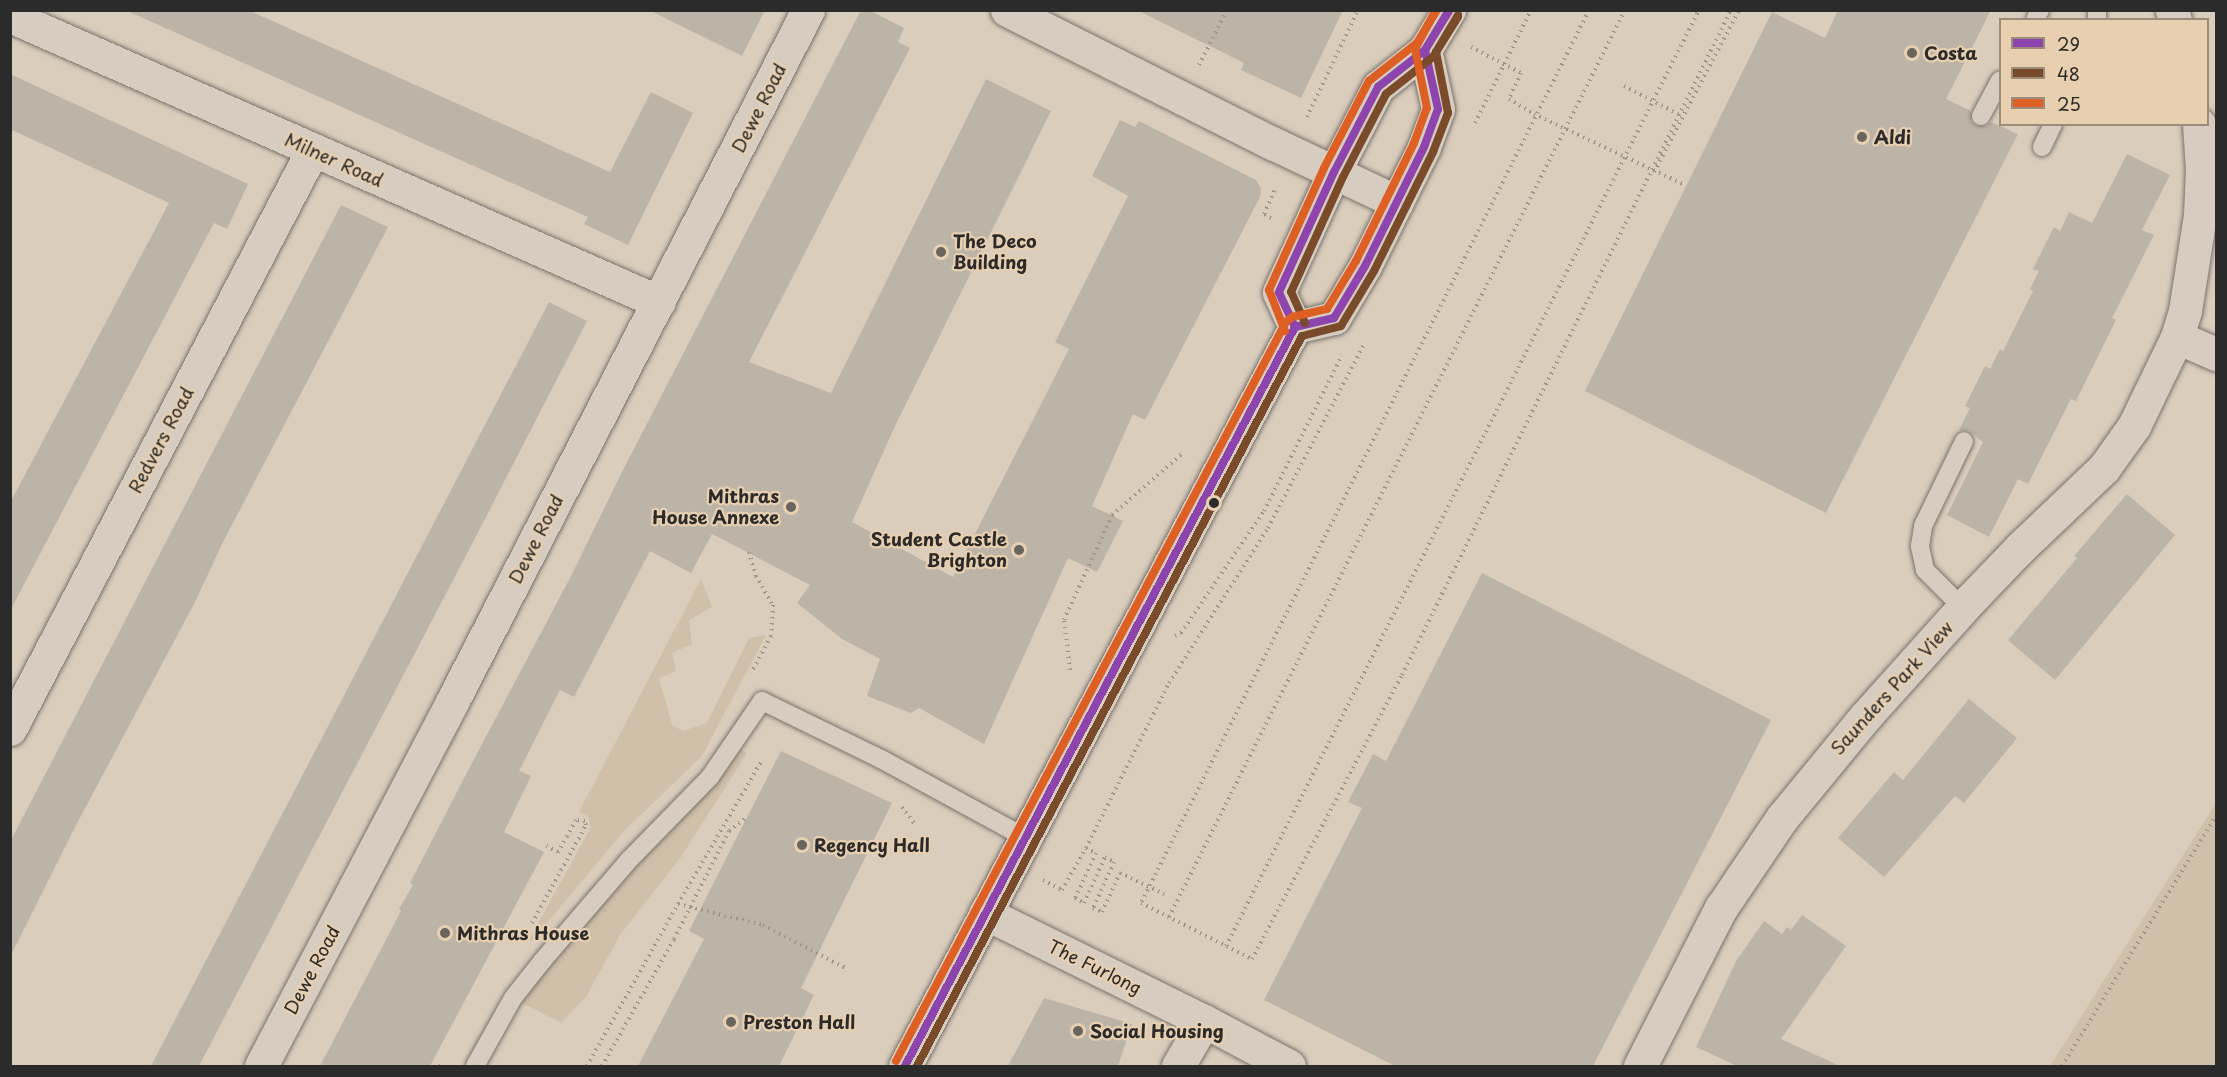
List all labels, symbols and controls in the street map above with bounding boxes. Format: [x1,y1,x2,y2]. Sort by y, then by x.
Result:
legend [1999,18,2209,126]
text: 29 [2057,30,2080,57]
place label: Costa [1924,42,1977,64]
marker: Costa [1905,46,1919,60]
street label: Dewe Road [728,60,790,156]
text: 48 [2057,60,2080,87]
text: 25 [2057,90,2081,117]
place label: Aldi [1874,126,1911,148]
street label: Milner Road [281,129,387,191]
marker: Aldi [1855,130,1869,144]
place label: The Deco Building [953,231,1037,274]
marker: The Deco Building [934,245,948,259]
street label: Redvers Road [124,384,198,496]
place label: Mithras House Annexe [652,486,779,528]
street label: Dewe Road [505,491,567,587]
unlabelled marker [1208,497,1220,509]
marker: Mithras House Annexe [784,500,798,514]
place label: Student Castle Brighton [871,529,1007,572]
marker: Student Castle Brighton [1012,543,1026,557]
street label: Saunders Park View [1826,617,1958,759]
place label: Regency Hall [814,834,930,856]
marker: Regency Hall [795,838,809,852]
street label: Dewe Road [280,922,344,1018]
place label: Mithras House [457,922,589,944]
marker: Mithras House [438,926,452,940]
street label: The Furlong [1045,935,1145,999]
place label: Preston Hall [743,1011,855,1033]
marker: Preston Hall [724,1015,738,1029]
place label: Social Housing [1090,1020,1225,1042]
marker: Social Housing [1071,1024,1085,1038]

